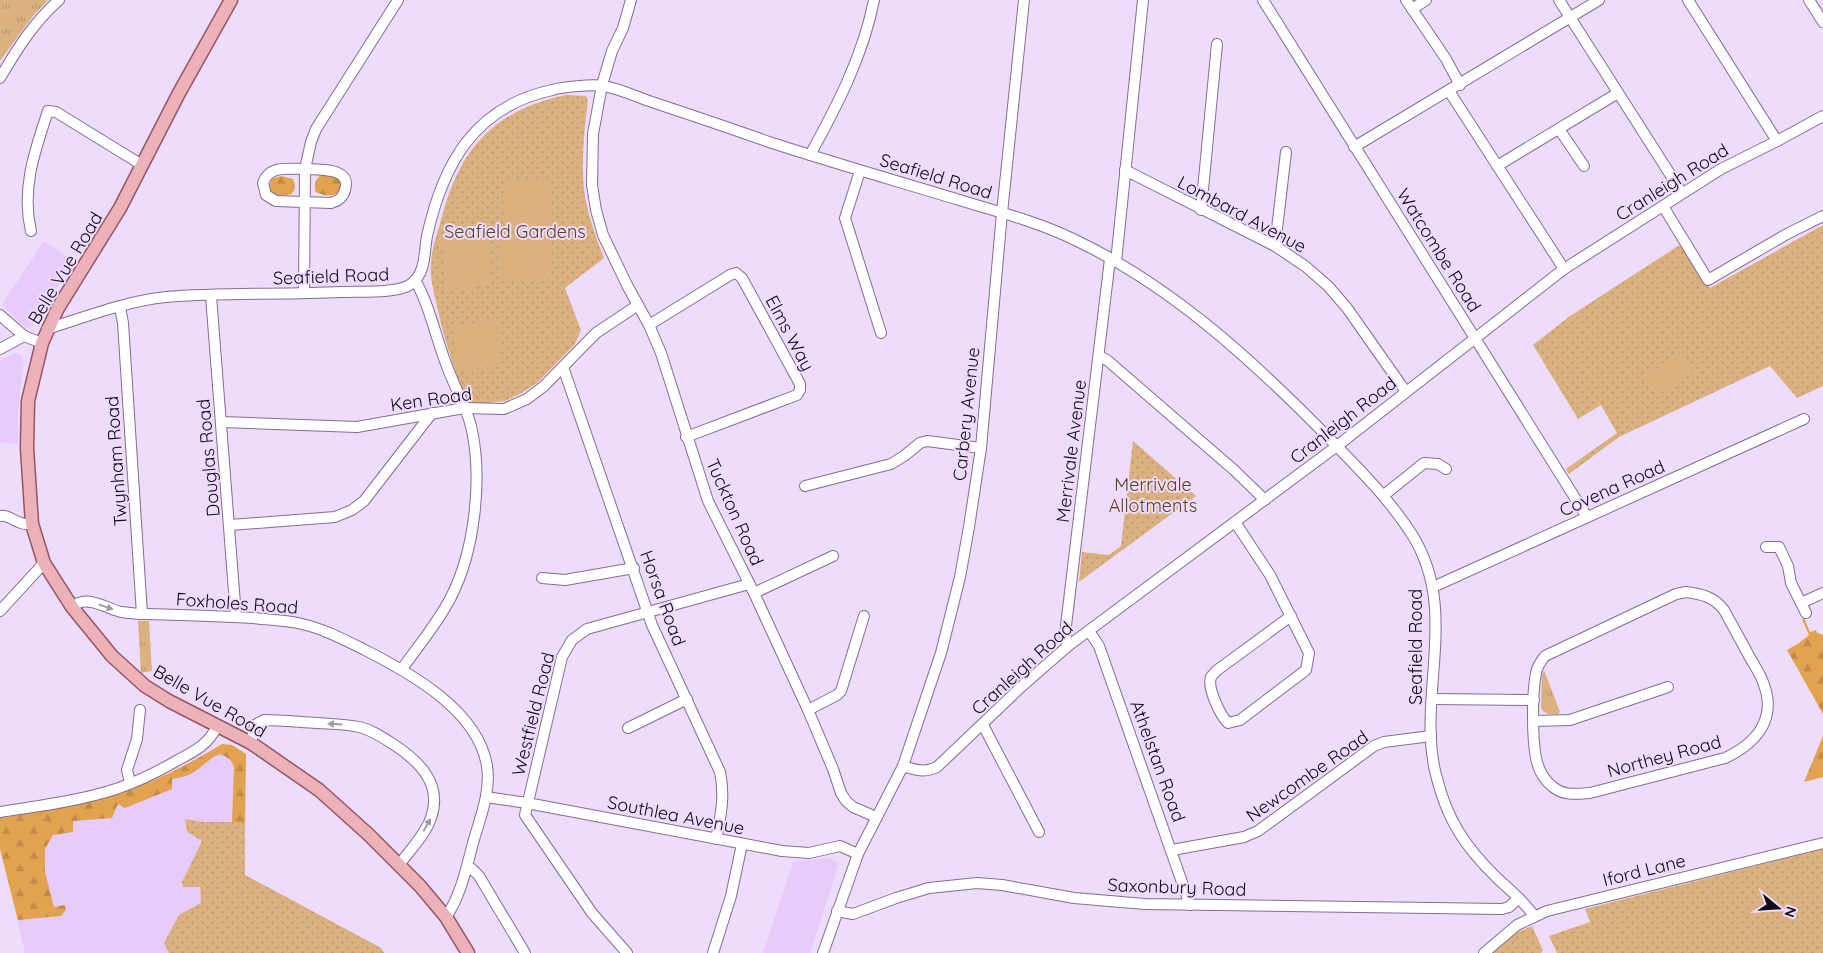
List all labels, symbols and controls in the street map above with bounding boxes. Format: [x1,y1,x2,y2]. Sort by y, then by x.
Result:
street label: Cranleigh Road [1611,138,1733,226]
street label: Seafield Road [877,148,995,204]
street label: Lombard Avenue [1174,170,1310,258]
street label: Watcombe Road [1392,184,1486,316]
street label: Belle Vue Road [22,208,108,328]
park label: Seafield Gardens [444,220,586,243]
street label: Seafield Road [273,262,389,290]
street label: Elms Way [760,291,820,375]
street label: Carbery Avenue [948,346,984,482]
street label: Cranleigh Road [1285,371,1401,469]
street label: Merrivale Avenue [1051,378,1091,524]
street label: Ken Road [389,382,473,416]
street label: Twynham Road [100,395,132,527]
street label: Douglas Road [191,398,225,518]
street label: Tuckton Road [701,455,769,569]
street label: Covena Road [1556,455,1668,521]
park label: Merrivale Allotments [1109,473,1197,517]
street label: Horsa Road [635,547,691,649]
street label: Foxholes Road [175,587,299,619]
street label: Seafield Road [1404,589,1427,705]
one-way arrow [99,603,114,611]
street label: Cranleigh Road [966,616,1078,720]
street label: Westfield Road [507,650,559,778]
street label: Belle Vue Road [149,659,271,743]
street label: Athelstan Road [1125,697,1191,825]
one-way arrow [327,720,343,728]
street label: Newcombe Road [1241,725,1373,827]
street label: Northey Road [1604,730,1724,782]
street label: Southlea Avenue [606,790,746,840]
one-way arrow [423,818,431,833]
street label: Iford Lane [1600,849,1688,891]
street label: Saxonbury Road [1107,873,1247,901]
north arrow [1753,883,1803,933]
text: N [1780,904,1801,920]

